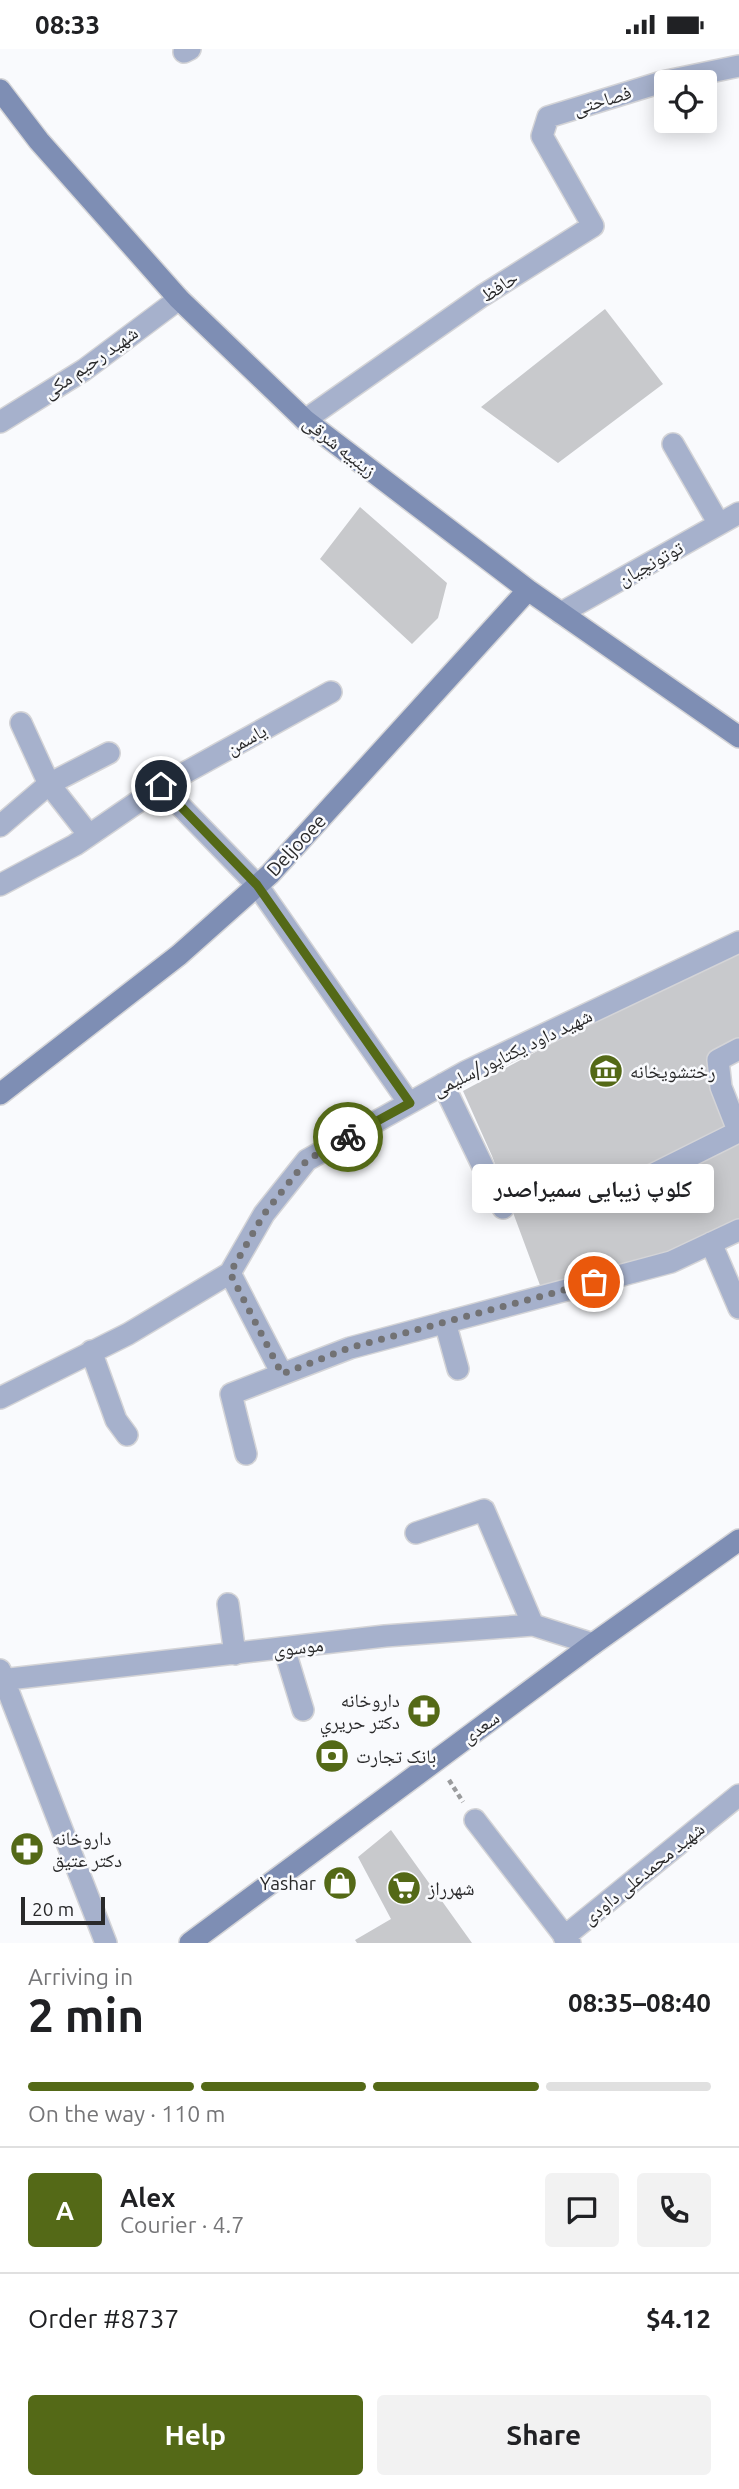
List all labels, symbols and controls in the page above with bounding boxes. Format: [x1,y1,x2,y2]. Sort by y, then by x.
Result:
text: 08:33 [35,10,100,39]
map controls [654,70,717,133]
button: locate [654,70,717,133]
street label: فصاحتی [570,81,634,120]
street label: حافظ [476,266,522,306]
street label: شهید رحیم مکی [38,321,143,404]
street label: زینبیه شرقی [299,411,381,482]
street label: توتونچیان [613,536,687,591]
street label: یاسمن [222,719,271,760]
pin [131,756,191,816]
icon: home [142,767,180,805]
street label: Deljooee [262,809,330,881]
street label: شهید داود یکتاپور/سلیمی [429,1004,596,1101]
museum icon: رختشویخانه [587,1052,625,1090]
place label: رختشویخانه [630,1060,716,1083]
courier [313,1102,383,1172]
icon: bike [329,1118,367,1156]
callout: کلوپ زیبایی سمیراصدر [473,1163,715,1212]
text: کلوپ زیبایی سمیراصدر [494,1176,692,1201]
pin [564,1252,624,1312]
icon: bag [575,1263,613,1301]
street label: موسوی [271,1633,325,1662]
place label: داروخانه دكتر حريري [320,1689,400,1738]
pharmacy icon: داروخانه دكتر حريري [405,1692,443,1730]
street label: سعدی [457,1706,504,1749]
bank icon: بانک تجارت [313,1737,351,1775]
place label: بانک تجارت [356,1745,436,1768]
street label: شهید محمدعلی داودی [578,1817,709,1930]
place label: داروخانه دکتر عتیق [52,1827,122,1872]
pharmacy icon: داروخانه دکتر عتیق [8,1830,46,1868]
shop icon: Yashar [321,1864,359,1902]
supermarket icon: شهرراز [385,1869,423,1907]
place label: Yashar [260,1872,316,1894]
place label: شهرراز [427,1877,475,1900]
scale bar [21,1894,105,1926]
text: 20 m [32,1898,74,1920]
text: Arriving in [28,1964,133,1989]
text: 08:35–08:40 [568,1988,711,2017]
text: 2 min [28,1989,144,2041]
text: On the way · 110 m [28,2101,225,2126]
button: chat [545,2173,619,2247]
button: phone [637,2173,711,2247]
text: Alex [120,2183,175,2212]
text: A [56,2196,74,2225]
text: Courier · 4.7 [120,2212,244,2237]
text: Order #8737 [28,2304,179,2333]
text: $4.12 [646,2304,711,2333]
button: Help [28,2395,363,2475]
button: Share [377,2395,711,2475]

